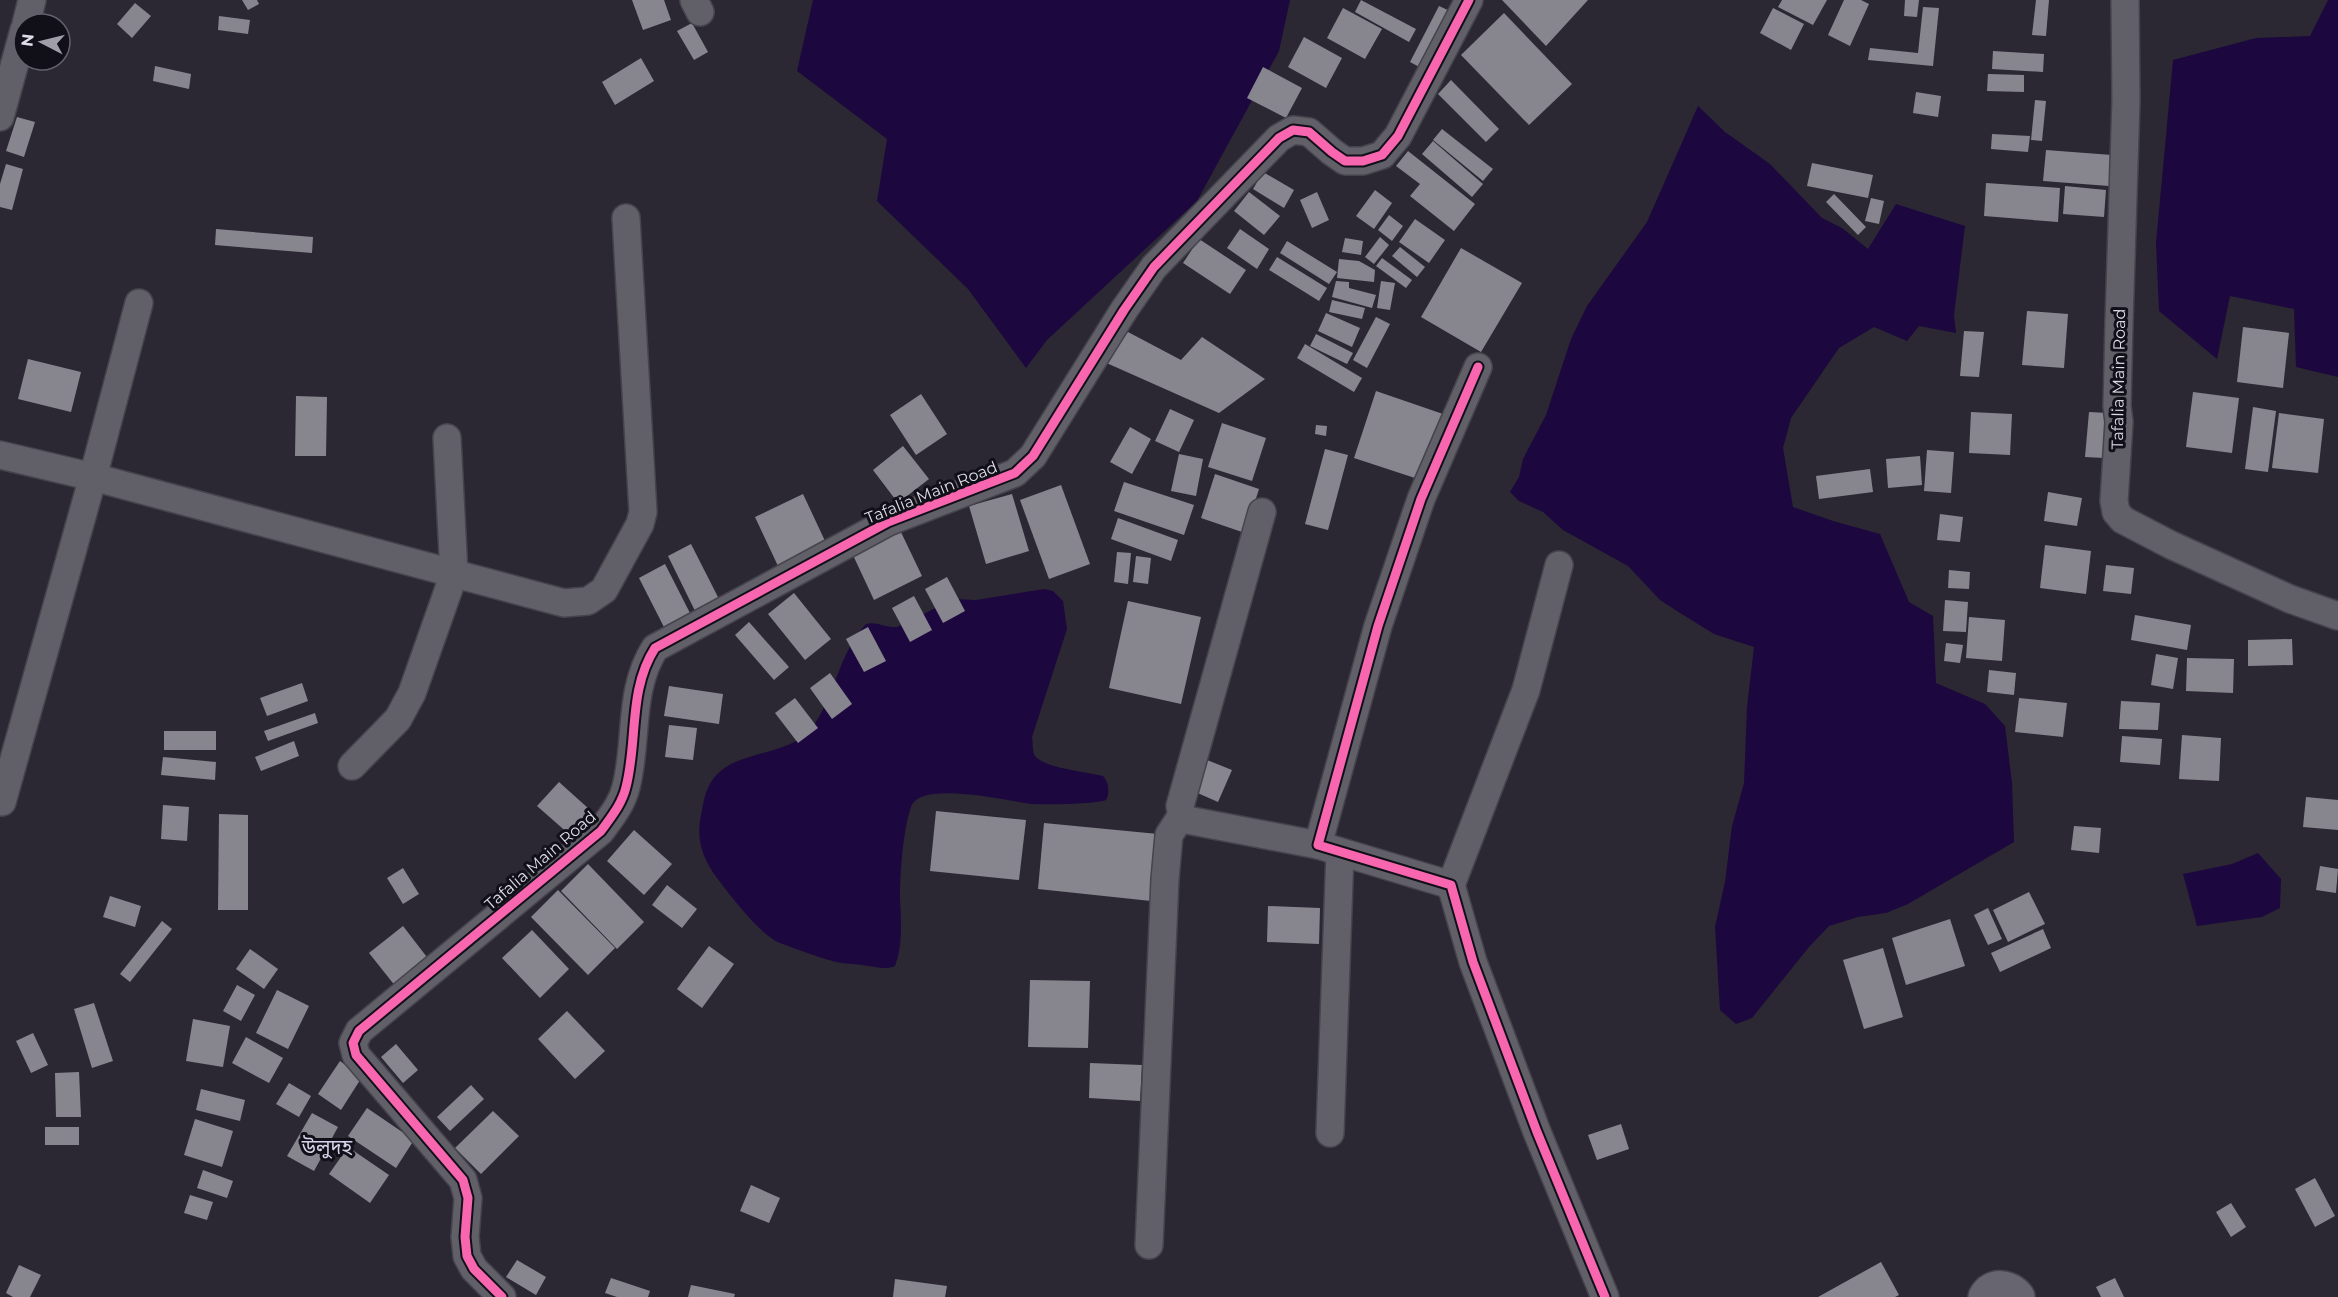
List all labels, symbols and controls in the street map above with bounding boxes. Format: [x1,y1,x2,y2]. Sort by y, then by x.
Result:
north arrow [12,12,72,72]
text: N [17,33,38,48]
street label: Tafalia Main Road [2108,308,2129,450]
street label: Tafalia Main Road [862,457,1000,528]
street label: Tafalia Main Road [481,807,600,914]
district label: উলুদহ [301,1135,353,1159]

